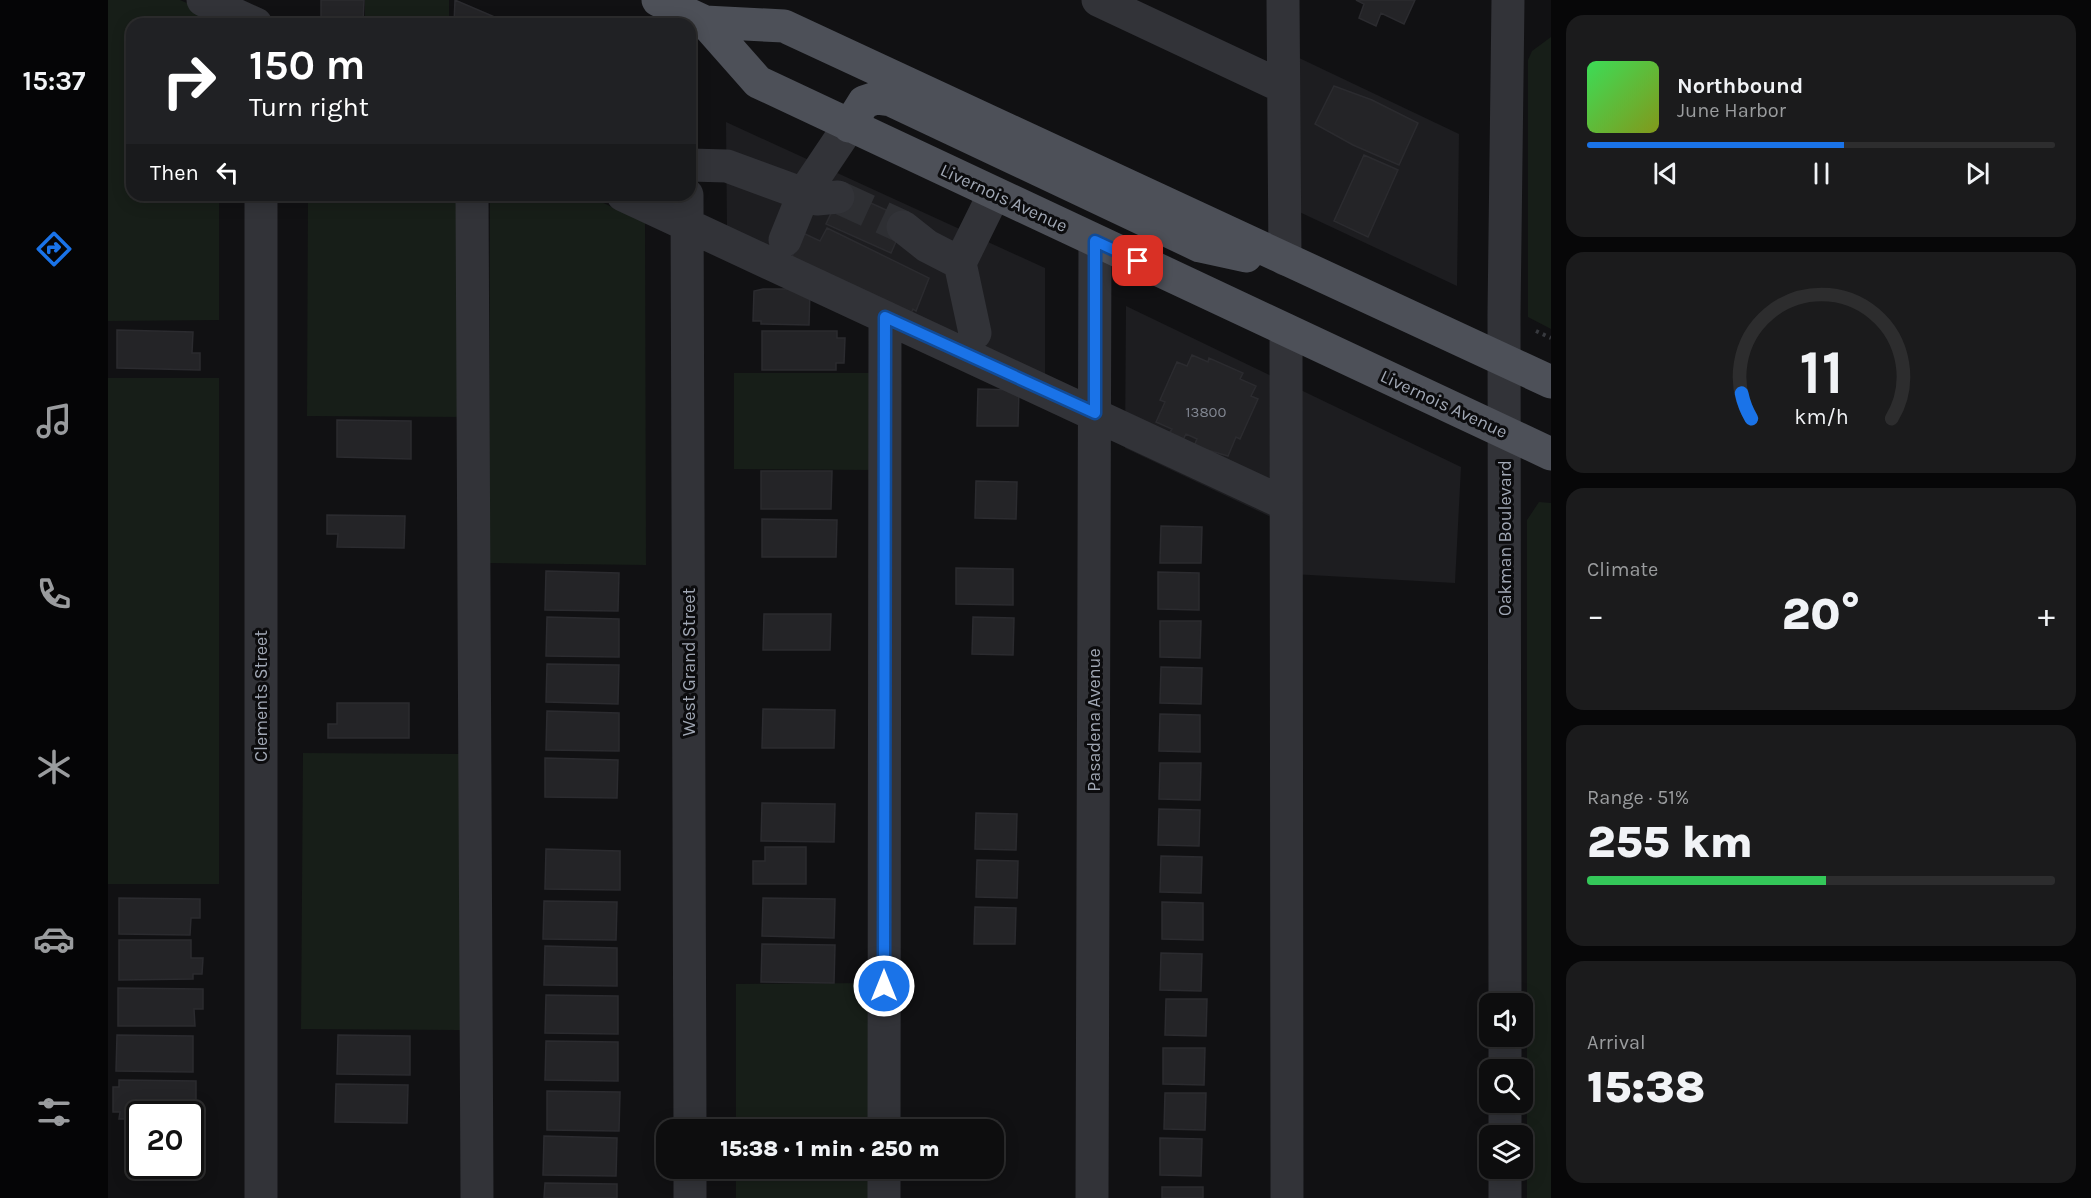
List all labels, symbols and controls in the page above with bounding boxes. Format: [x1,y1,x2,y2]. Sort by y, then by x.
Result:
text: 150 m [249,40,365,90]
icon: right [150,42,228,120]
text: 15:37 [23,65,85,97]
text: Northbound [1677,73,1803,99]
text: Turn right [249,91,369,123]
text: June Harbor [1677,99,1786,122]
icon: left [211,156,244,189]
icon: previous [1649,157,1682,190]
icon: pause [1805,157,1838,190]
icon: next [1961,157,1994,190]
street label: Livernois Avenue [937,159,1071,237]
text: Then [150,160,199,186]
icon: directions [33,228,75,270]
pin [1112,235,1163,286]
icon: arrive [1121,244,1154,277]
text: 11 [1799,337,1843,410]
street label: Livernois Avenue [1377,365,1511,443]
icon: music [33,400,75,442]
house number: 13800 [1186,403,1227,421]
text: km/h [1794,405,1848,430]
street label: Oakman Boulevard [1494,460,1516,616]
text: Climate [1587,558,1658,581]
icon: phone [33,573,75,615]
street label: West Grand Street [678,588,700,736]
text: 20° [1782,588,1860,640]
text: − [1587,596,1604,634]
text: + [2038,596,2055,634]
street label: Clements Street [250,630,272,762]
street label: Pasadena Avenue [1083,648,1105,792]
icon: climate [33,746,75,788]
text: Range · 51% [1587,786,1689,809]
text: 255 km [1587,816,1753,868]
icon: car [33,918,75,960]
position arrow [852,954,916,1018]
map controls [1479,993,1533,1179]
button: sound [1479,993,1533,1047]
text: Arrival [1587,1031,1646,1054]
button: search [1479,1059,1533,1113]
text: 15:38 [1587,1061,1705,1113]
icon: filters [33,1091,75,1133]
speed limit sign: 20 [126,1101,204,1179]
button: layers [1479,1125,1533,1179]
text: 15:38 · 1 min · 250 m [720,1136,940,1162]

